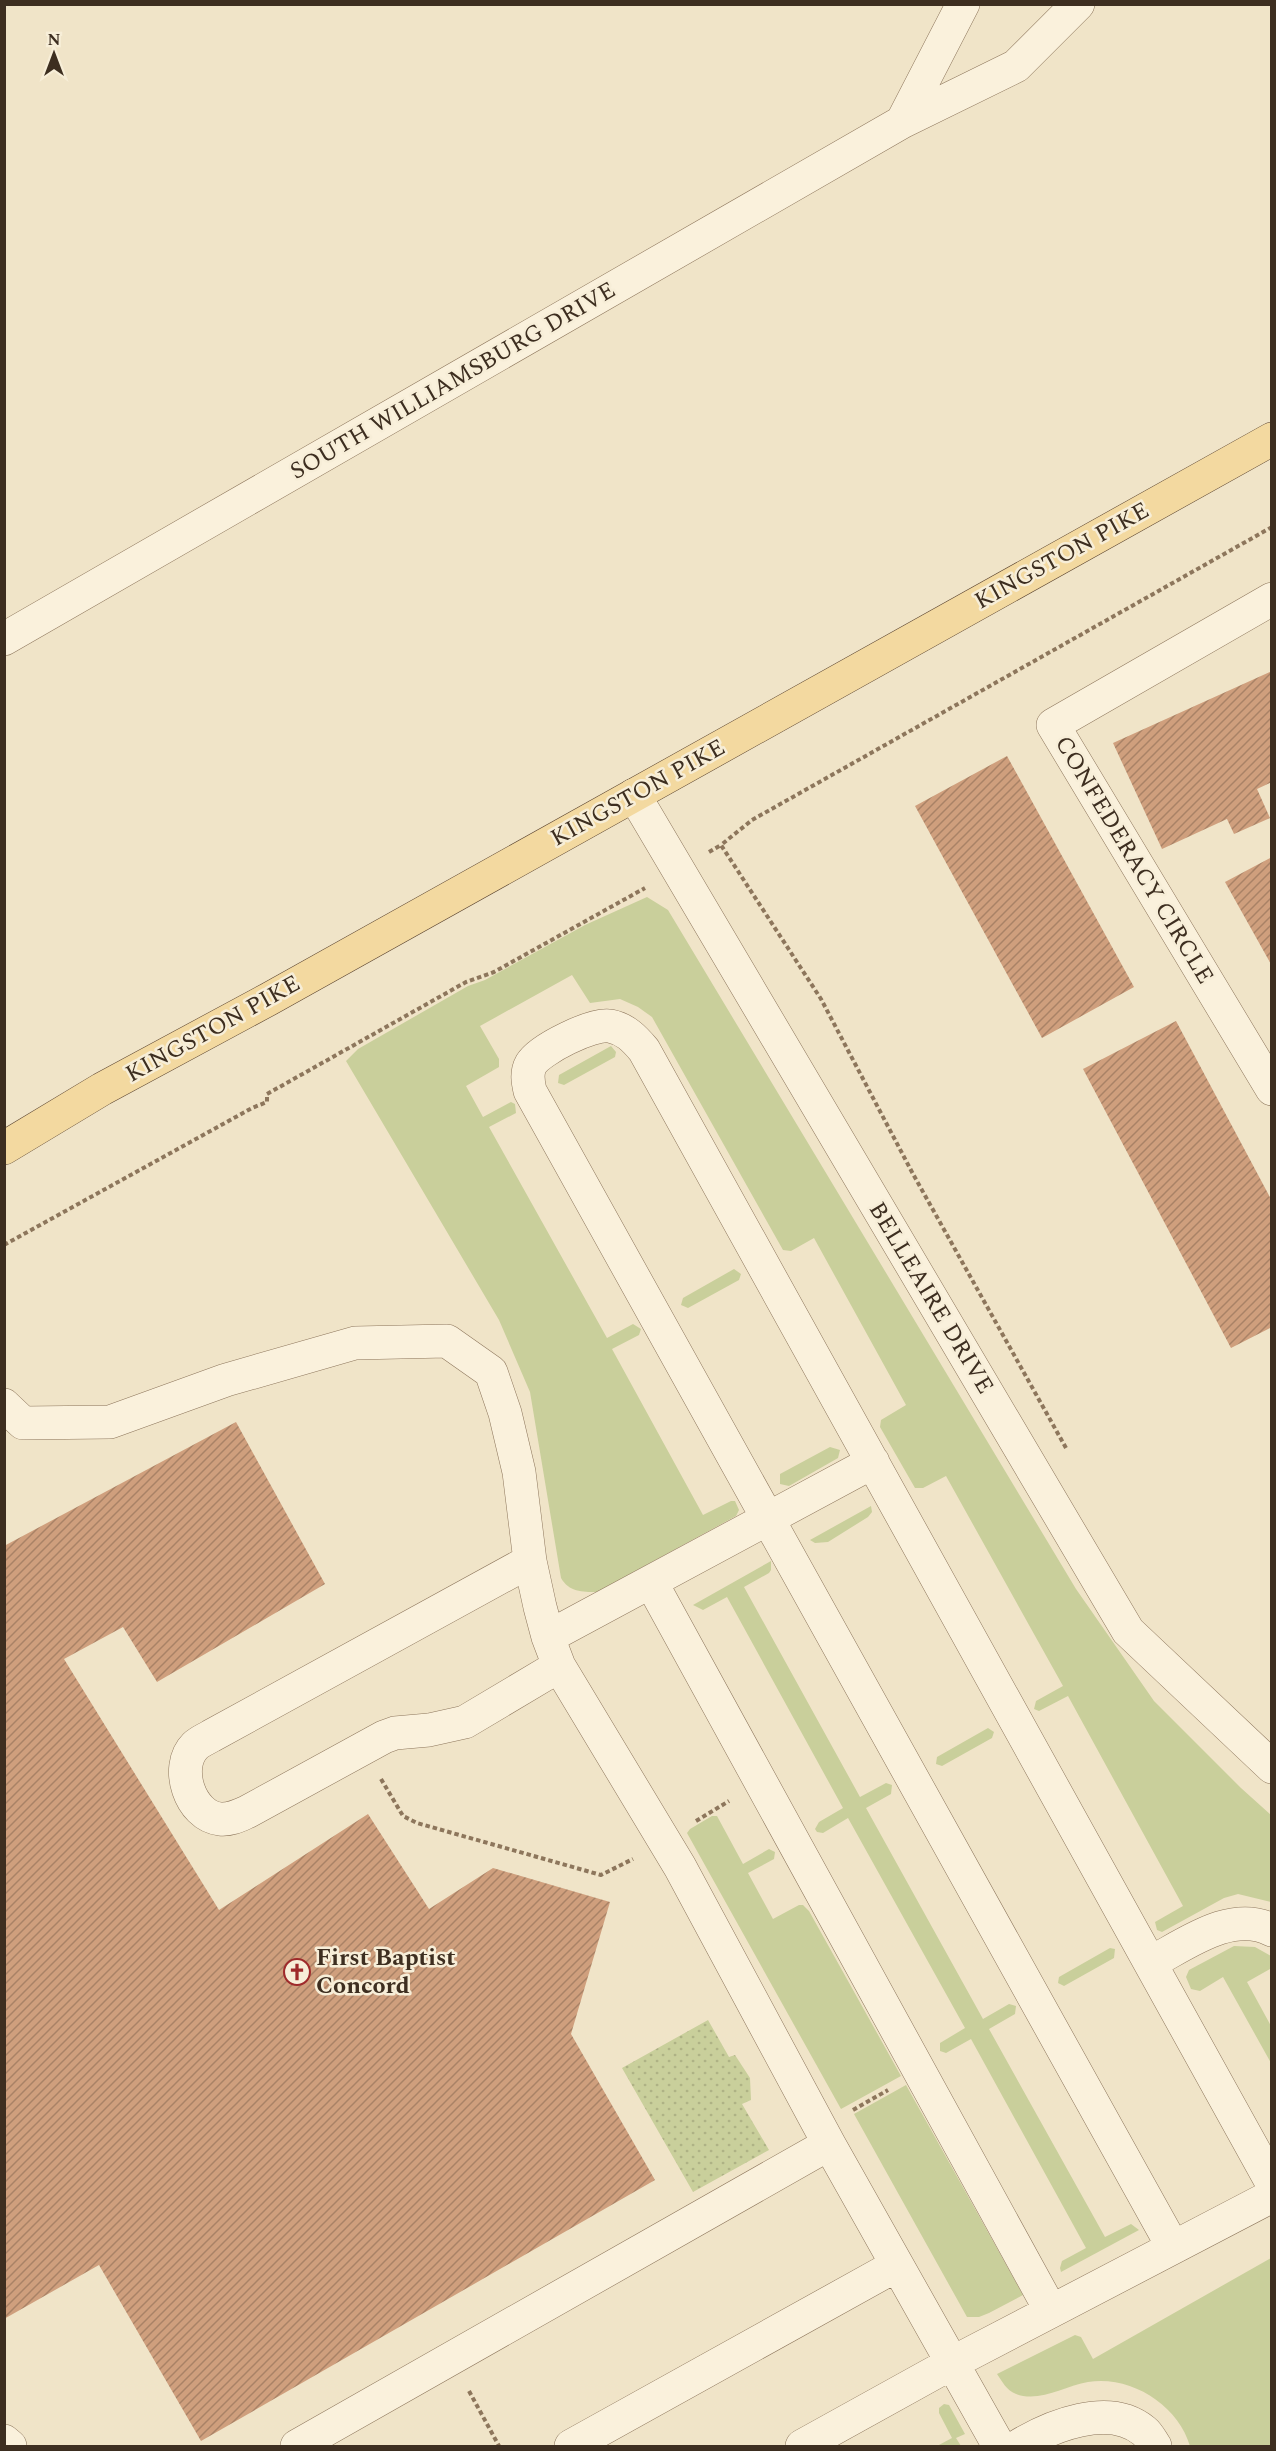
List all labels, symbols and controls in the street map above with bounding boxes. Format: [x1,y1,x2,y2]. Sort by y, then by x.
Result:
north arrow [24,24,84,84]
text: N [47,28,61,52]
street label: SOUTH WILLIAMSBURG DRIVE [283,273,623,489]
street label: KINGSTON PIKE [968,493,1156,619]
street label: CONFEDERACY CIRCLE [1045,729,1223,991]
street label: KINGSTON PIKE [544,730,732,856]
street label: KINGSTON PIKE [119,966,307,1092]
street label: BELLEAIRE DRIVE [859,1195,1003,1401]
place label: First Baptist Concord [316,1940,456,2004]
church icon: First Baptist Concord [282,1957,312,1987]

